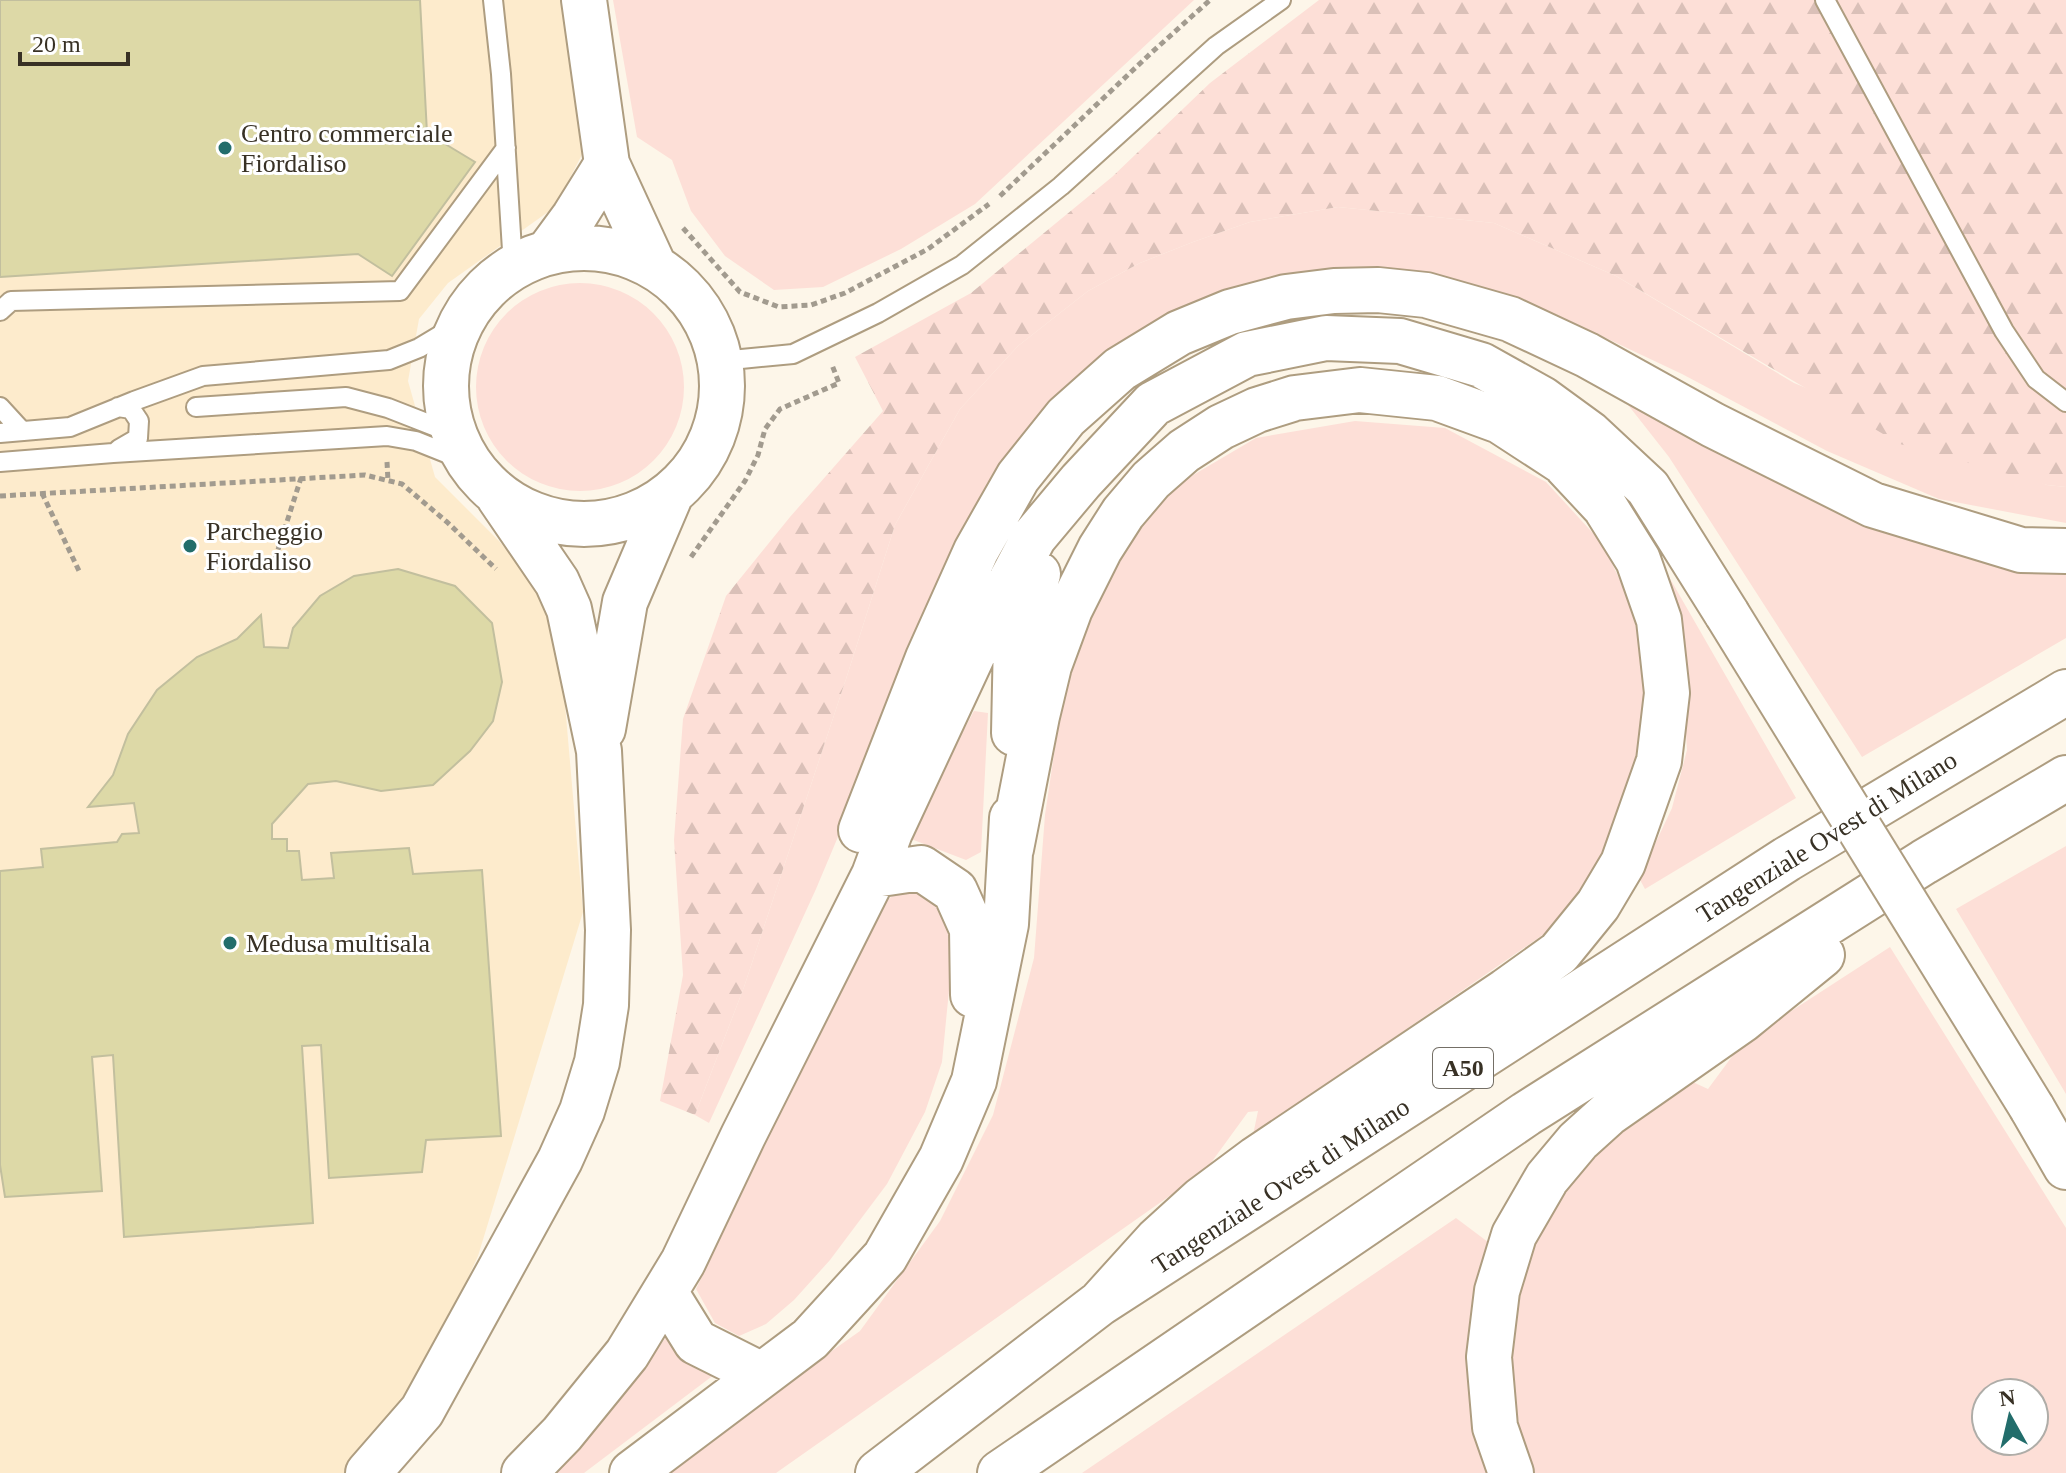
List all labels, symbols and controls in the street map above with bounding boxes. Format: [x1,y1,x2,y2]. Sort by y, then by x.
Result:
scale bar [20,16,128,66]
text: 20 m [32,31,81,57]
place label: Centro commerciale Fiordaliso [241,119,453,178]
marker: Centro commerciale Fiordaliso [216,139,234,157]
place label: Parcheggio Fiordaliso [206,517,323,576]
marker: Parcheggio Fiordaliso [181,537,199,555]
street label: Tangenziale Ovest di Milano [1692,745,1962,929]
place label: Medusa multisala [246,929,431,958]
marker: Medusa multisala [221,934,239,952]
road number: A50 [1433,1048,1493,1088]
street label: Tangenziale Ovest di Milano [1147,1092,1415,1280]
north arrow [1970,1377,2050,1457]
text: N [1998,1384,2017,1411]

